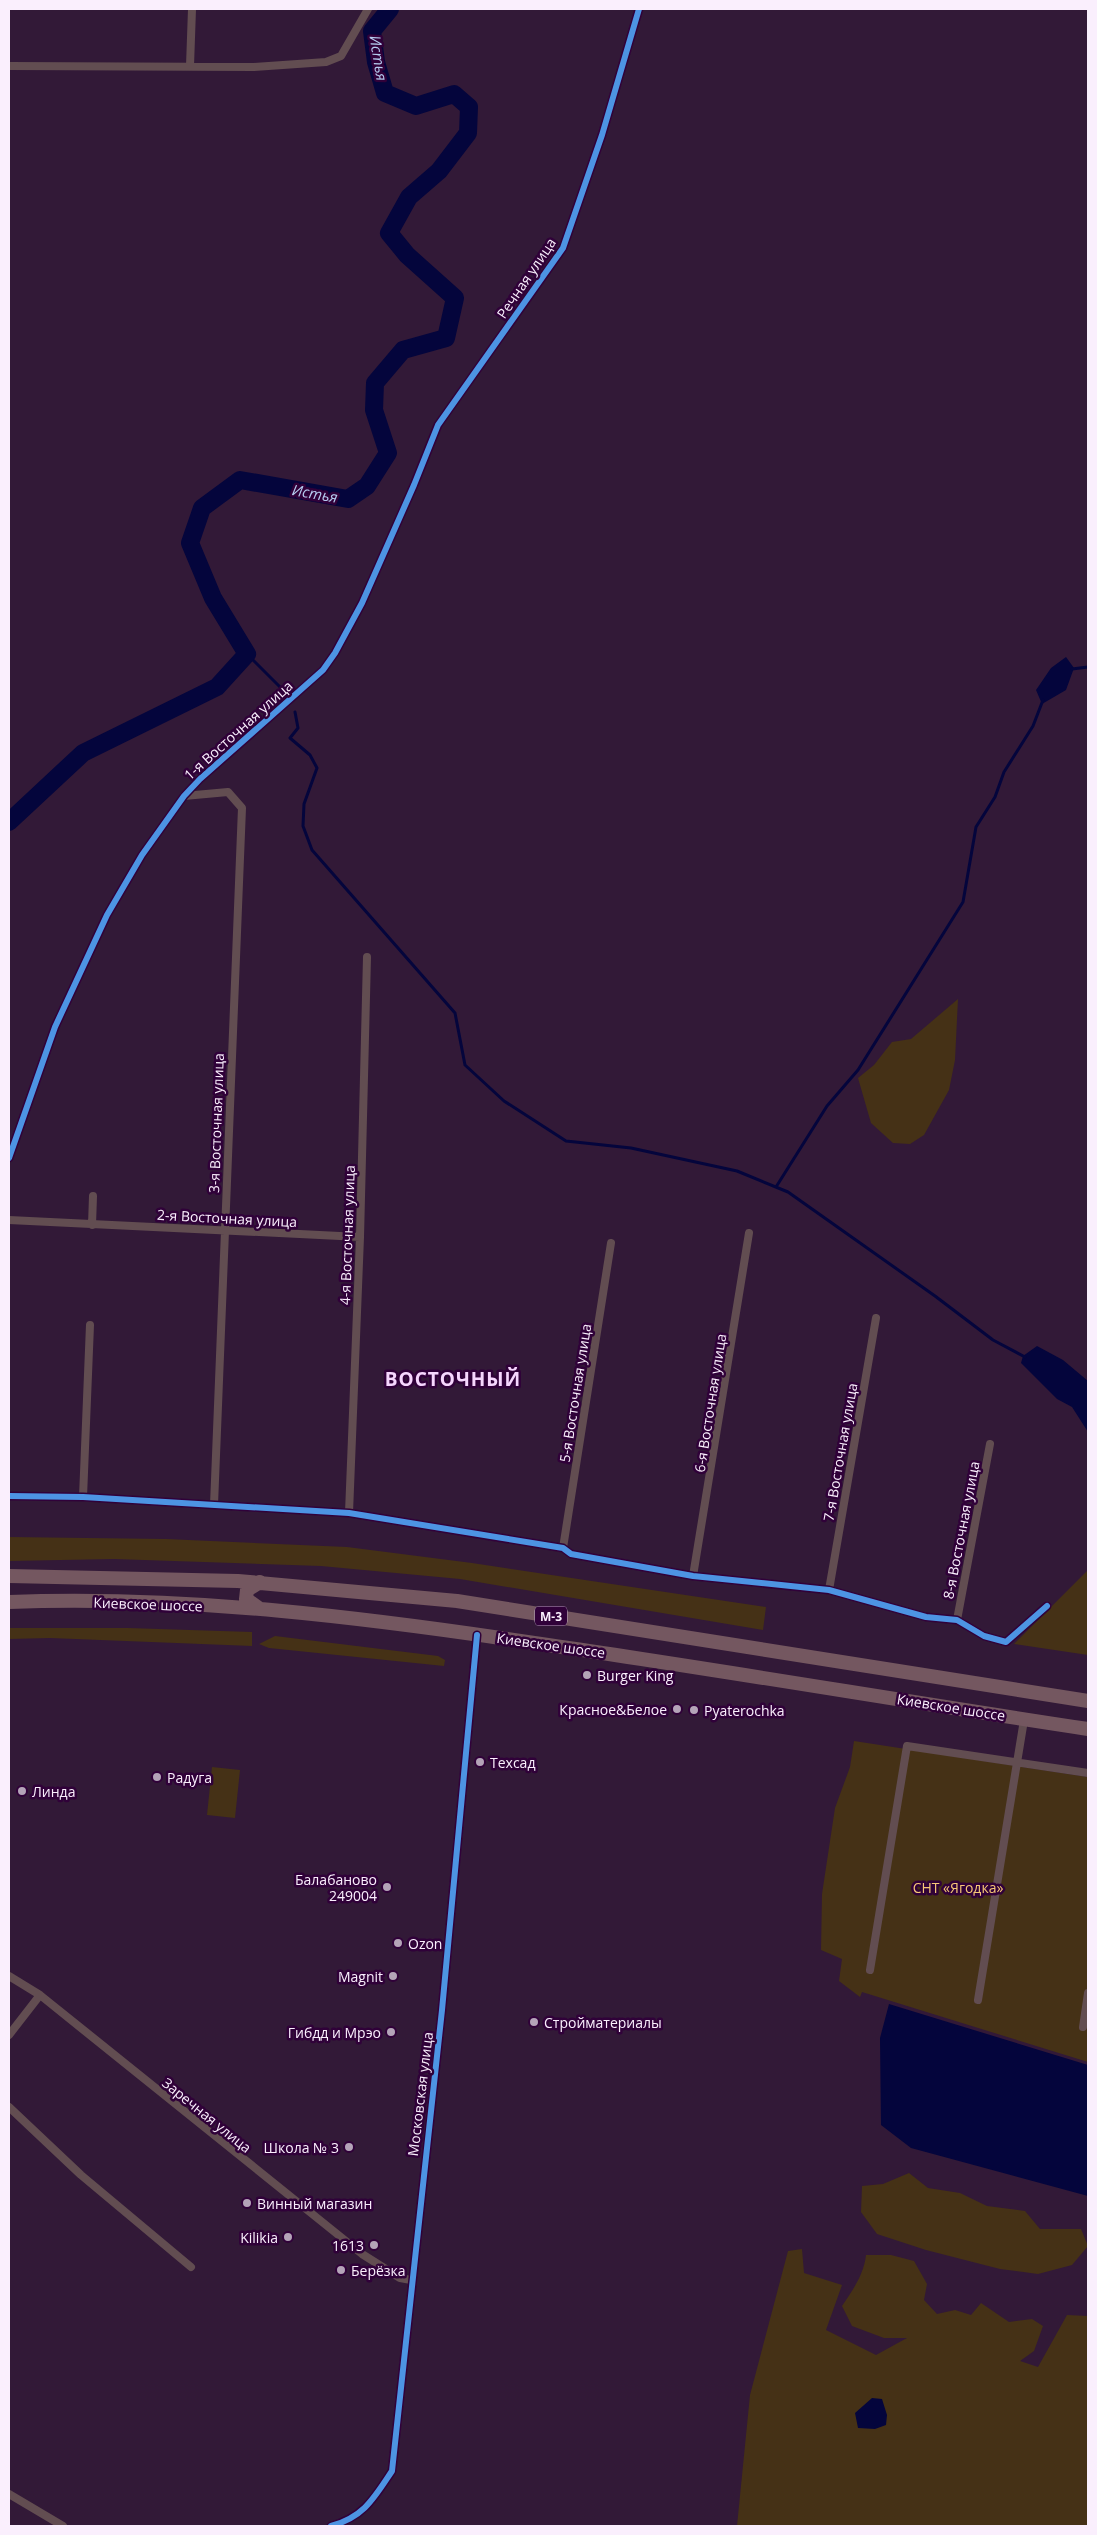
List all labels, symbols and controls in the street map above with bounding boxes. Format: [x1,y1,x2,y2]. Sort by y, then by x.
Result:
water label: Истья [366,34,392,82]
street label: Речная улица [492,234,560,322]
water label: Истья [291,479,339,507]
street label: 1-я Восточная улица [180,676,296,784]
street label: 3-я Восточная улица [204,1053,228,1193]
street label: 4-я Восточная улица [335,1165,359,1305]
street label: 2-я Восточная улица [157,1205,297,1231]
street label: 5-я Восточная улица [555,1322,595,1464]
street label: 6-я Восточная улица [690,1332,730,1474]
district label: ВОСТОЧНЫЙ [385,1366,521,1392]
street label: 7-я Восточная улица [818,1381,862,1523]
street label: 8-я Восточная улица [938,1459,984,1601]
street label: Киевское шоссе [93,1593,203,1615]
road number: М-3 [535,1606,567,1625]
street label: Киевское шоссе [496,1628,607,1662]
place label: Burger King [597,1666,674,1685]
marker: Burger King [581,1669,593,1681]
street label: Киевское шоссе [896,1689,1007,1725]
place label: Красное&Белое [559,1700,667,1719]
place label: Pyaterochka [704,1701,785,1720]
marker: Красное&Белое [671,1703,683,1715]
marker: Pyaterochka [688,1704,700,1716]
place label: Техсад [490,1753,535,1772]
marker: Техсад [474,1756,486,1768]
place label: Радуга [167,1768,212,1787]
marker: Радуга [151,1771,163,1783]
place label: Линда [32,1782,75,1801]
marker: Линда [16,1785,28,1797]
place label: Балабаново 249004 [295,1870,377,1905]
park label: СНТ «Ягодка» [913,1878,1003,1897]
marker: Балабаново 249004 [381,1881,393,1893]
place label: Ozon [408,1934,442,1953]
marker: Ozon [392,1937,404,1949]
place label: Magnit [338,1967,383,1986]
marker: Magnit [387,1970,399,1982]
place label: Стройматериалы [544,2013,662,2032]
marker: Стройматериалы [528,2016,540,2028]
place label: Гибдд и Мрэо [288,2023,381,2042]
marker: Гибдд и Мрэо [385,2026,397,2038]
street label: Московская улица [403,2031,437,2157]
street label: Заречная улица [159,2073,255,2157]
place label: Школа № 3 [264,2138,339,2157]
marker: Школа № 3 [343,2141,355,2153]
place label: Винный магазин [257,2194,372,2213]
marker: Винный магазин [241,2197,253,2209]
place label: Kilikia [240,2228,278,2247]
marker: Kilikia [282,2231,294,2243]
place label: 1613 [332,2236,364,2255]
marker: 1613 [368,2239,380,2251]
place label: Берёзка [351,2261,406,2280]
marker: Берёзка [335,2264,347,2276]

